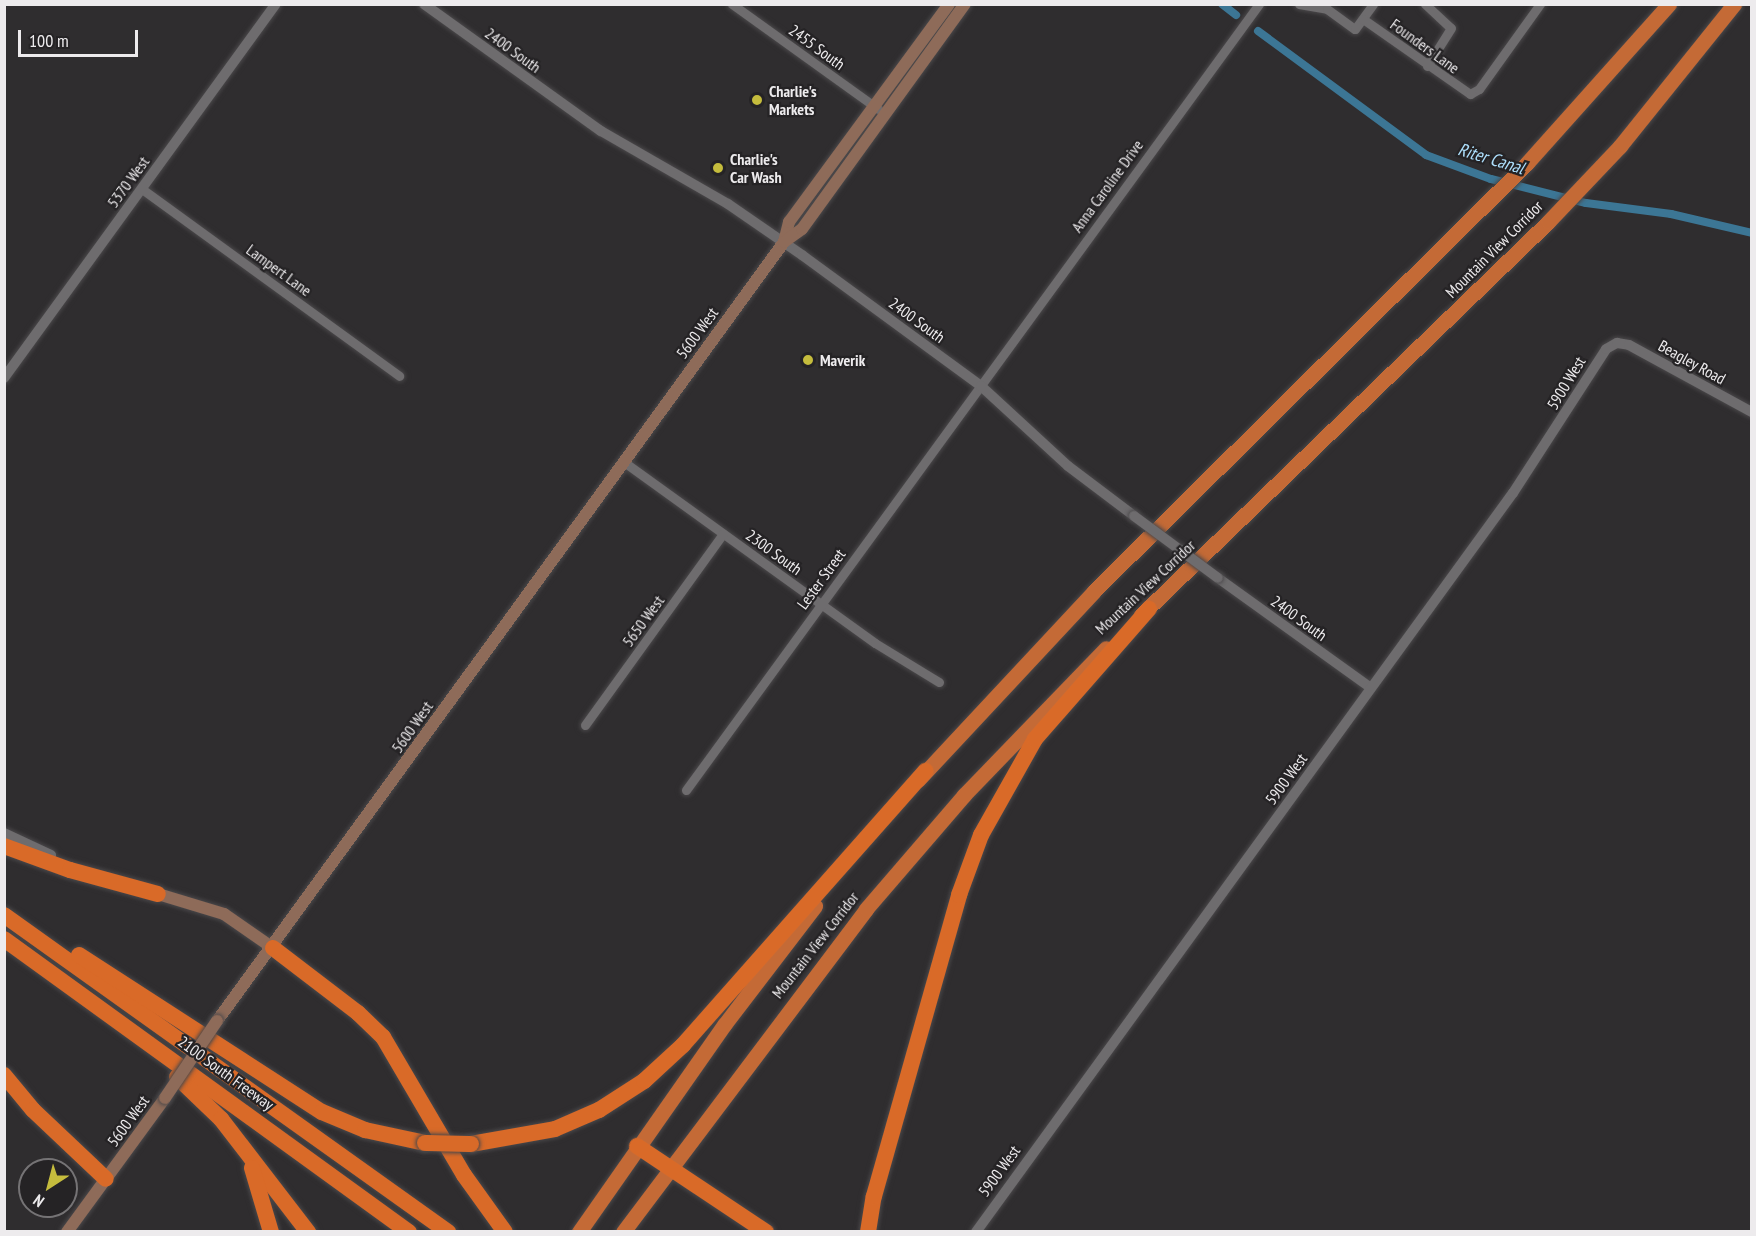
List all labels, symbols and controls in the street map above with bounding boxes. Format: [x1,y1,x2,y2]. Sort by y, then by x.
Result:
street label: Founders Lane [1387,15,1463,77]
scale bar [21,18,141,56]
street label: 2455 South [785,20,849,74]
street label: 2400 South [481,23,545,77]
text: 100 m [29,29,69,52]
place label: Charlie's Markets [769,81,816,119]
marker: Charlie's Markets [750,93,764,107]
street label: Anna Caroline Drive [1067,136,1147,236]
water label: Riter Canal [1455,139,1527,179]
place label: Charlie's Car Wash [730,149,782,187]
street label: 5370 West [103,153,153,211]
marker: Charlie's Car Wash [711,161,725,175]
street label: Mountain View Corridor [1441,196,1547,302]
street label: Lampert Lane [243,240,315,300]
street label: 2400 South [885,293,949,347]
street label: 5600 West [672,304,722,362]
street label: Beagley Road [1655,336,1729,388]
place label: Maverik [820,350,865,370]
marker: Maverik [801,353,815,367]
street label: 5900 West [1543,353,1589,413]
street label: 2300 South [742,525,806,579]
street label: Mountain View Corridor [1091,536,1199,638]
street label: Lester Street [793,545,849,613]
street label: 2400 South [1267,591,1331,645]
street label: 5650 West [618,592,668,650]
street label: 5600 West [387,697,437,757]
street label: 5900 West [1261,750,1311,808]
street label: Mountain View Corridor [767,888,863,1002]
street label: 2100 South Freeway [174,1032,278,1114]
street label: 5600 West [103,1092,153,1150]
street label: 5900 West [974,1142,1024,1200]
north arrow [18,1158,78,1218]
text: N [29,1190,48,1212]

